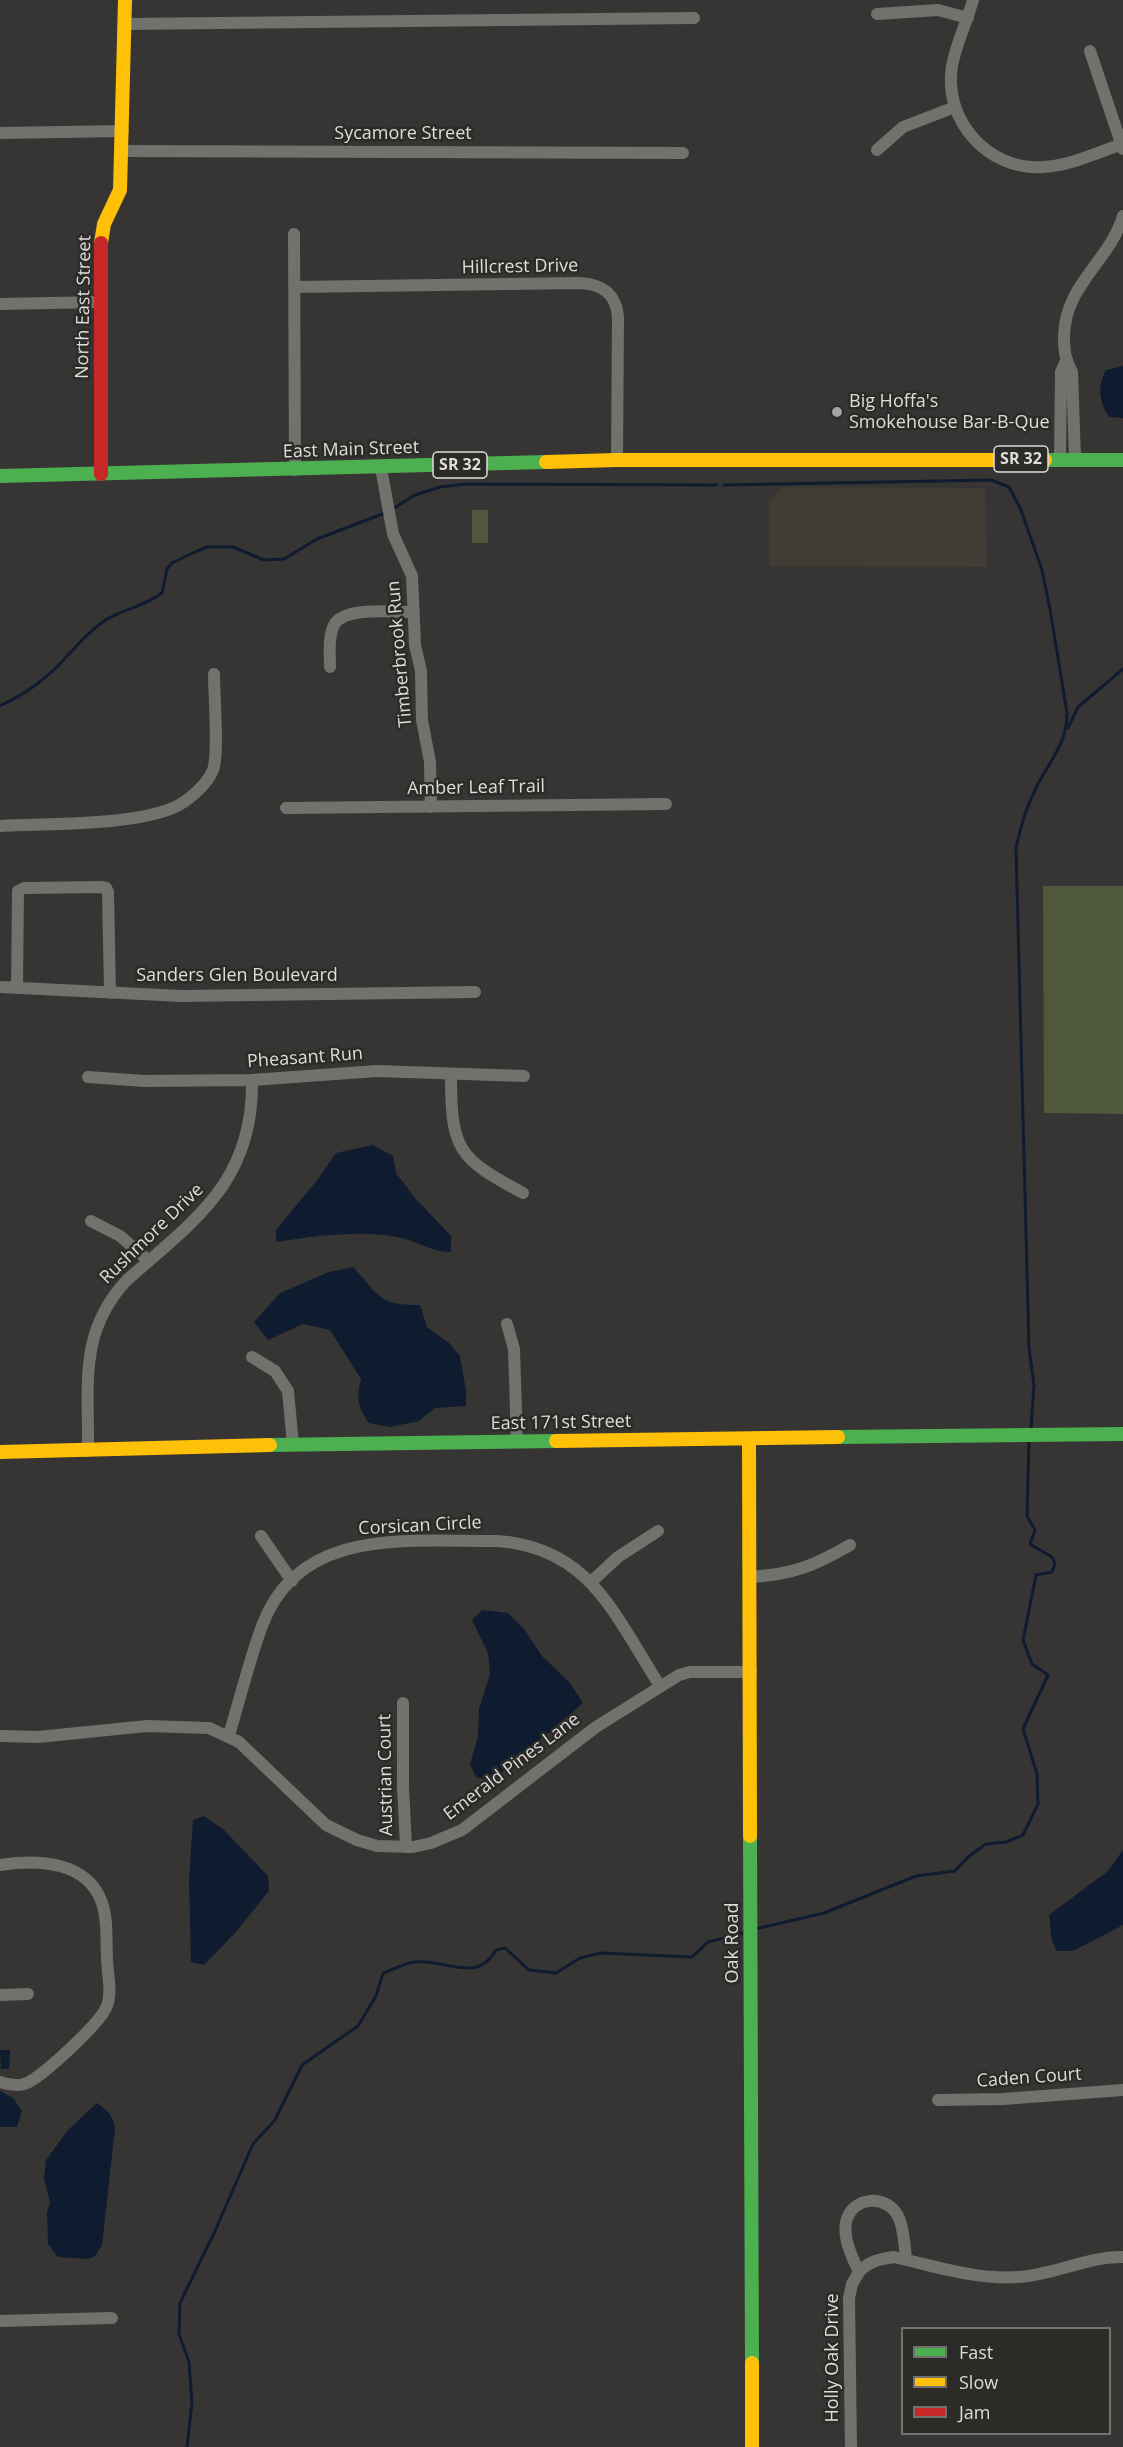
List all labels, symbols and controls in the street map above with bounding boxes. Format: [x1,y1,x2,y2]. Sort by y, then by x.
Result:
street label: Sycamore Street [334,123,472,145]
street label: North East Street [72,235,96,379]
street label: Hillcrest Drive [461,255,579,279]
place label: Big Hoffa's Smokehouse Bar-B-Que [849,391,1050,434]
marker: Big Hoffa's Smokehouse Bar-B-Que [830,405,844,419]
street label: East Main Street [282,437,420,463]
road number: SR 32 [994,446,1048,472]
road number: SR 32 [433,452,487,478]
street label: Timberbrook Run [383,580,417,728]
street label: Amber Leaf Trail [407,776,545,800]
street label: Sanders Glen Boulevard [136,965,338,987]
street label: Pheasant Run [246,1043,364,1073]
street label: Rushmore Drive [96,1179,208,1289]
street label: East 171st Street [491,1411,631,1435]
street label: Corsican Circle [358,1512,482,1540]
street label: Emerald Pines Lane [440,1709,584,1825]
street label: Austrian Court [374,1714,398,1836]
street label: Oak Road [722,1902,744,1984]
street label: Caden Court [976,2064,1082,2092]
street label: Holly Oak Drive [822,2293,844,2423]
legend [901,2327,1111,2435]
text: Fast [959,2340,993,2364]
text: Slow [959,2370,998,2394]
text: Jam [959,2400,991,2424]

